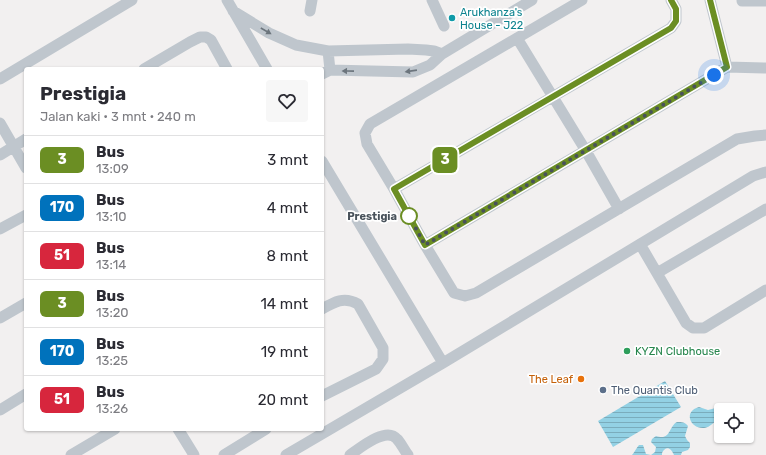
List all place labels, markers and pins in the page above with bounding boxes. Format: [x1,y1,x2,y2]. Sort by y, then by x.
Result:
place label: Arukhanza's House - J22 [460,6,523,32]
marker: Arukhanza's House - J22 [447,13,457,23]
marker: Prestigia [400,207,418,225]
place label: Prestigia [347,210,397,223]
place label: KYZN Clubhouse [635,345,720,358]
marker: KYZN Clubhouse [622,346,632,356]
place label: The Leaf [529,373,574,386]
marker: The Leaf [576,374,586,384]
place label: The Quantis Club [611,384,698,397]
marker: The Quantis Club [598,385,608,395]

